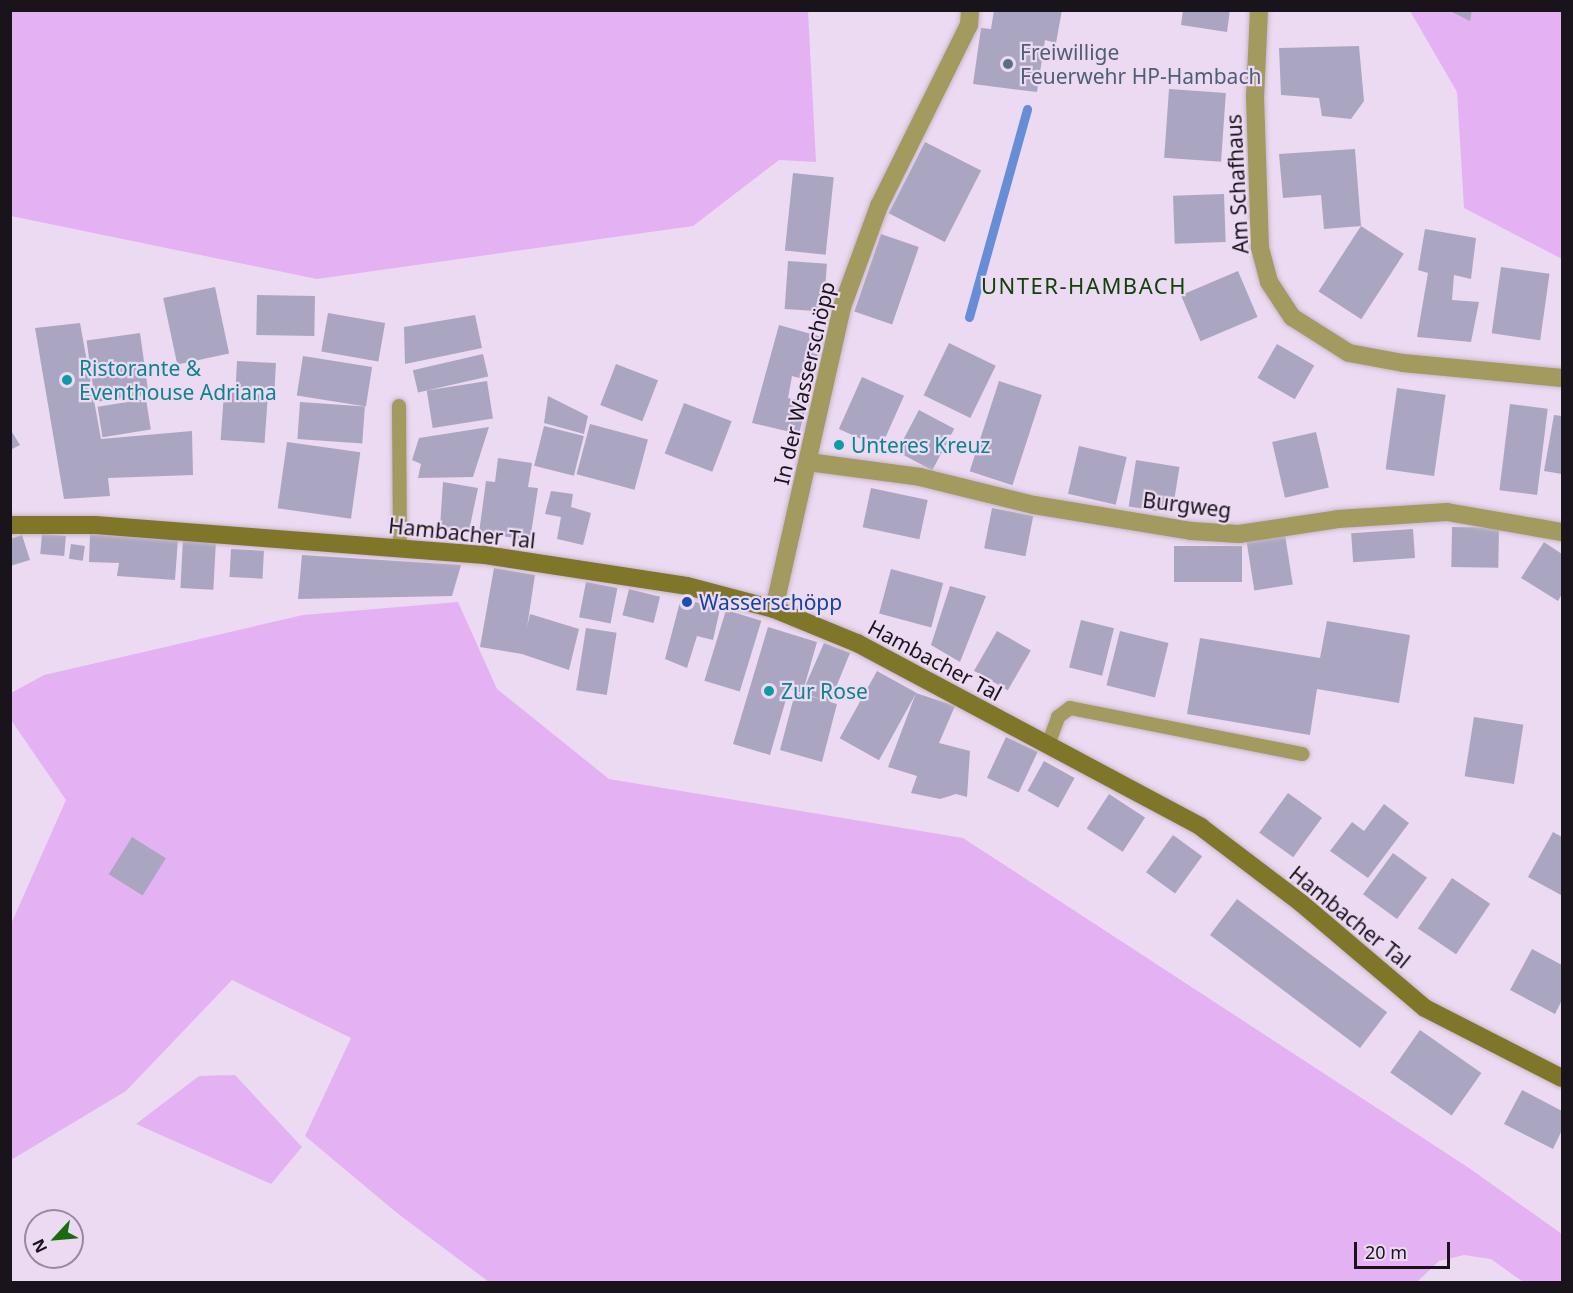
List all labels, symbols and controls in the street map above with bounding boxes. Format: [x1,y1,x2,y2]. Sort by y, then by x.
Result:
place label: Freiwillige Feuerwehr HP-Hambach [1020,39,1261,89]
marker: Freiwillige Feuerwehr HP-Hambach [1001,57,1015,71]
street label: Am Schafhaus [1221,113,1253,255]
district label: UNTER-HAMBACH [981,273,1187,299]
street label: In der Wasserschöpp [768,279,840,487]
place label: Ristorante & Eventhouse Adriana [79,355,277,405]
marker: Ristorante & Eventhouse Adriana [60,373,74,387]
place label: Unteres Kreuz [851,432,990,458]
marker: Unteres Kreuz [832,438,846,452]
street label: Burgweg [1141,487,1233,523]
street label: Hambacher Tal [387,513,537,553]
place label: Wasserschöpp [699,589,842,615]
marker: Wasserschöpp [680,595,694,609]
street label: Hambacher Tal [864,614,1006,706]
place label: Zur Rose [781,678,868,704]
marker: Zur Rose [762,684,776,698]
street label: Hambacher Tal [1285,861,1415,973]
north arrow [24,1209,84,1269]
scale bar [1357,1230,1453,1268]
text: N [27,1235,52,1257]
text: 20 m [1365,1240,1407,1264]

